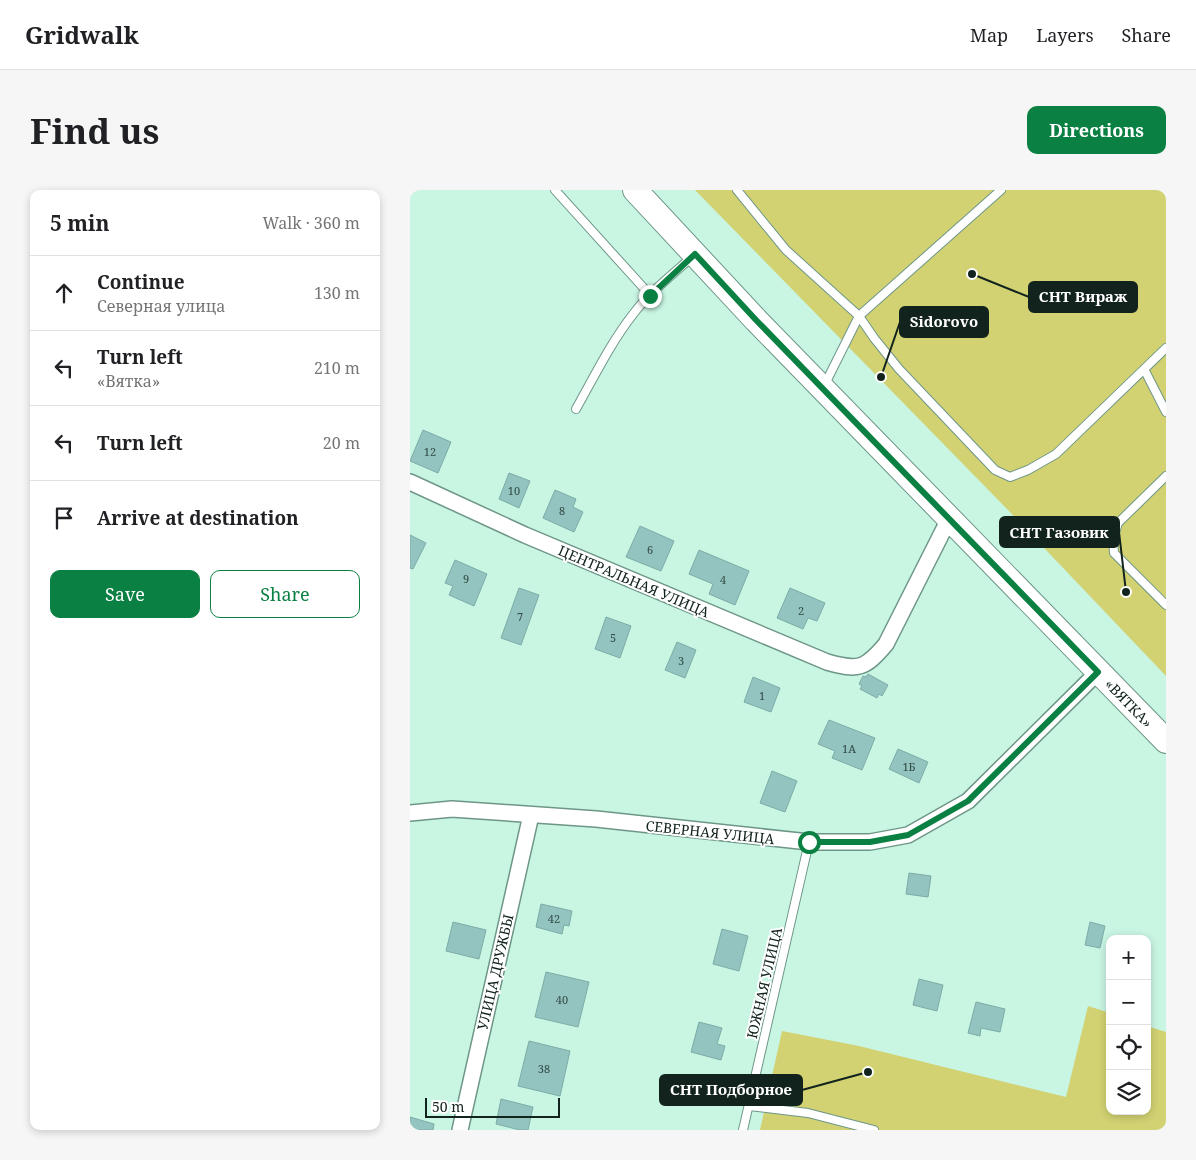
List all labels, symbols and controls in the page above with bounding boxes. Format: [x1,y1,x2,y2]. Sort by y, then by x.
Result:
text: Gridwalk [25,18,139,51]
text: Map [970,23,1008,47]
text: Layers [1036,23,1094,47]
text: Share [1122,23,1171,47]
button: Directions [1027,106,1166,154]
text: Find us [30,107,159,154]
text: 5 min [50,209,109,237]
text: Walk · 360 m [263,212,360,234]
text: Continue [97,269,185,295]
icon: ahead [50,279,78,307]
text: 130 m [314,282,360,304]
callout: СНТ Вираж [1029,282,1137,312]
route end [639,285,662,308]
text: СНТ Вираж [1039,286,1128,306]
text: Северная улица [97,295,225,317]
callout: Sidorovo [900,307,988,337]
text: Sidorovo [910,311,978,331]
text: Turn left [97,344,183,370]
icon: left [50,354,78,382]
text: 210 m [314,357,360,379]
text: «Вятка» [97,370,160,392]
icon: left [50,429,78,457]
text: Turn left [97,430,183,456]
text: 20 m [323,432,360,454]
house number: 12 [424,444,436,459]
house number: 10 [508,483,520,498]
house number: 8 [559,503,565,518]
icon: arrive [50,504,78,532]
text: Arrive at destination [97,505,299,531]
callout: СНТ Газовик [1000,517,1119,547]
text: СНТ Газовик [1009,522,1109,542]
street label: ЦЕНТРАЛЬНАЯ УЛИЦА [556,541,713,622]
house number: 6 [647,542,653,557]
button: Save [50,570,200,618]
button: Share [210,570,360,618]
house number: 9 [463,571,469,586]
house number: 4 [720,572,726,587]
house number: 2 [798,603,804,618]
house number: 7 [517,609,523,624]
house number: 5 [610,630,616,645]
house number: 3 [678,653,684,668]
street label: «ВЯТКА» [1101,674,1157,732]
house number: 1 [759,688,765,703]
house number: 1А [842,741,856,756]
house number: 1Б [902,759,916,774]
street label: СЕВЕРНАЯ УЛИЦА [645,816,775,848]
route start [798,831,821,854]
house number: 42 [548,911,560,926]
street label: УЛИЦА ДРУЖБЫ [472,912,518,1032]
street label: ЮЖНАЯ УЛИЦА [742,925,786,1040]
map controls [1106,935,1151,1115]
button: + [1106,935,1151,980]
button: − [1106,980,1151,1025]
house number: 40 [556,992,568,1007]
button: locate [1106,1025,1151,1070]
house number: 38 [538,1061,550,1076]
button: layers [1106,1070,1151,1115]
callout: СНТ Подборное [660,1075,802,1105]
text: СНТ Подборное [670,1079,792,1099]
scale bar [425,1095,560,1118]
text: 50 m [432,1097,465,1116]

